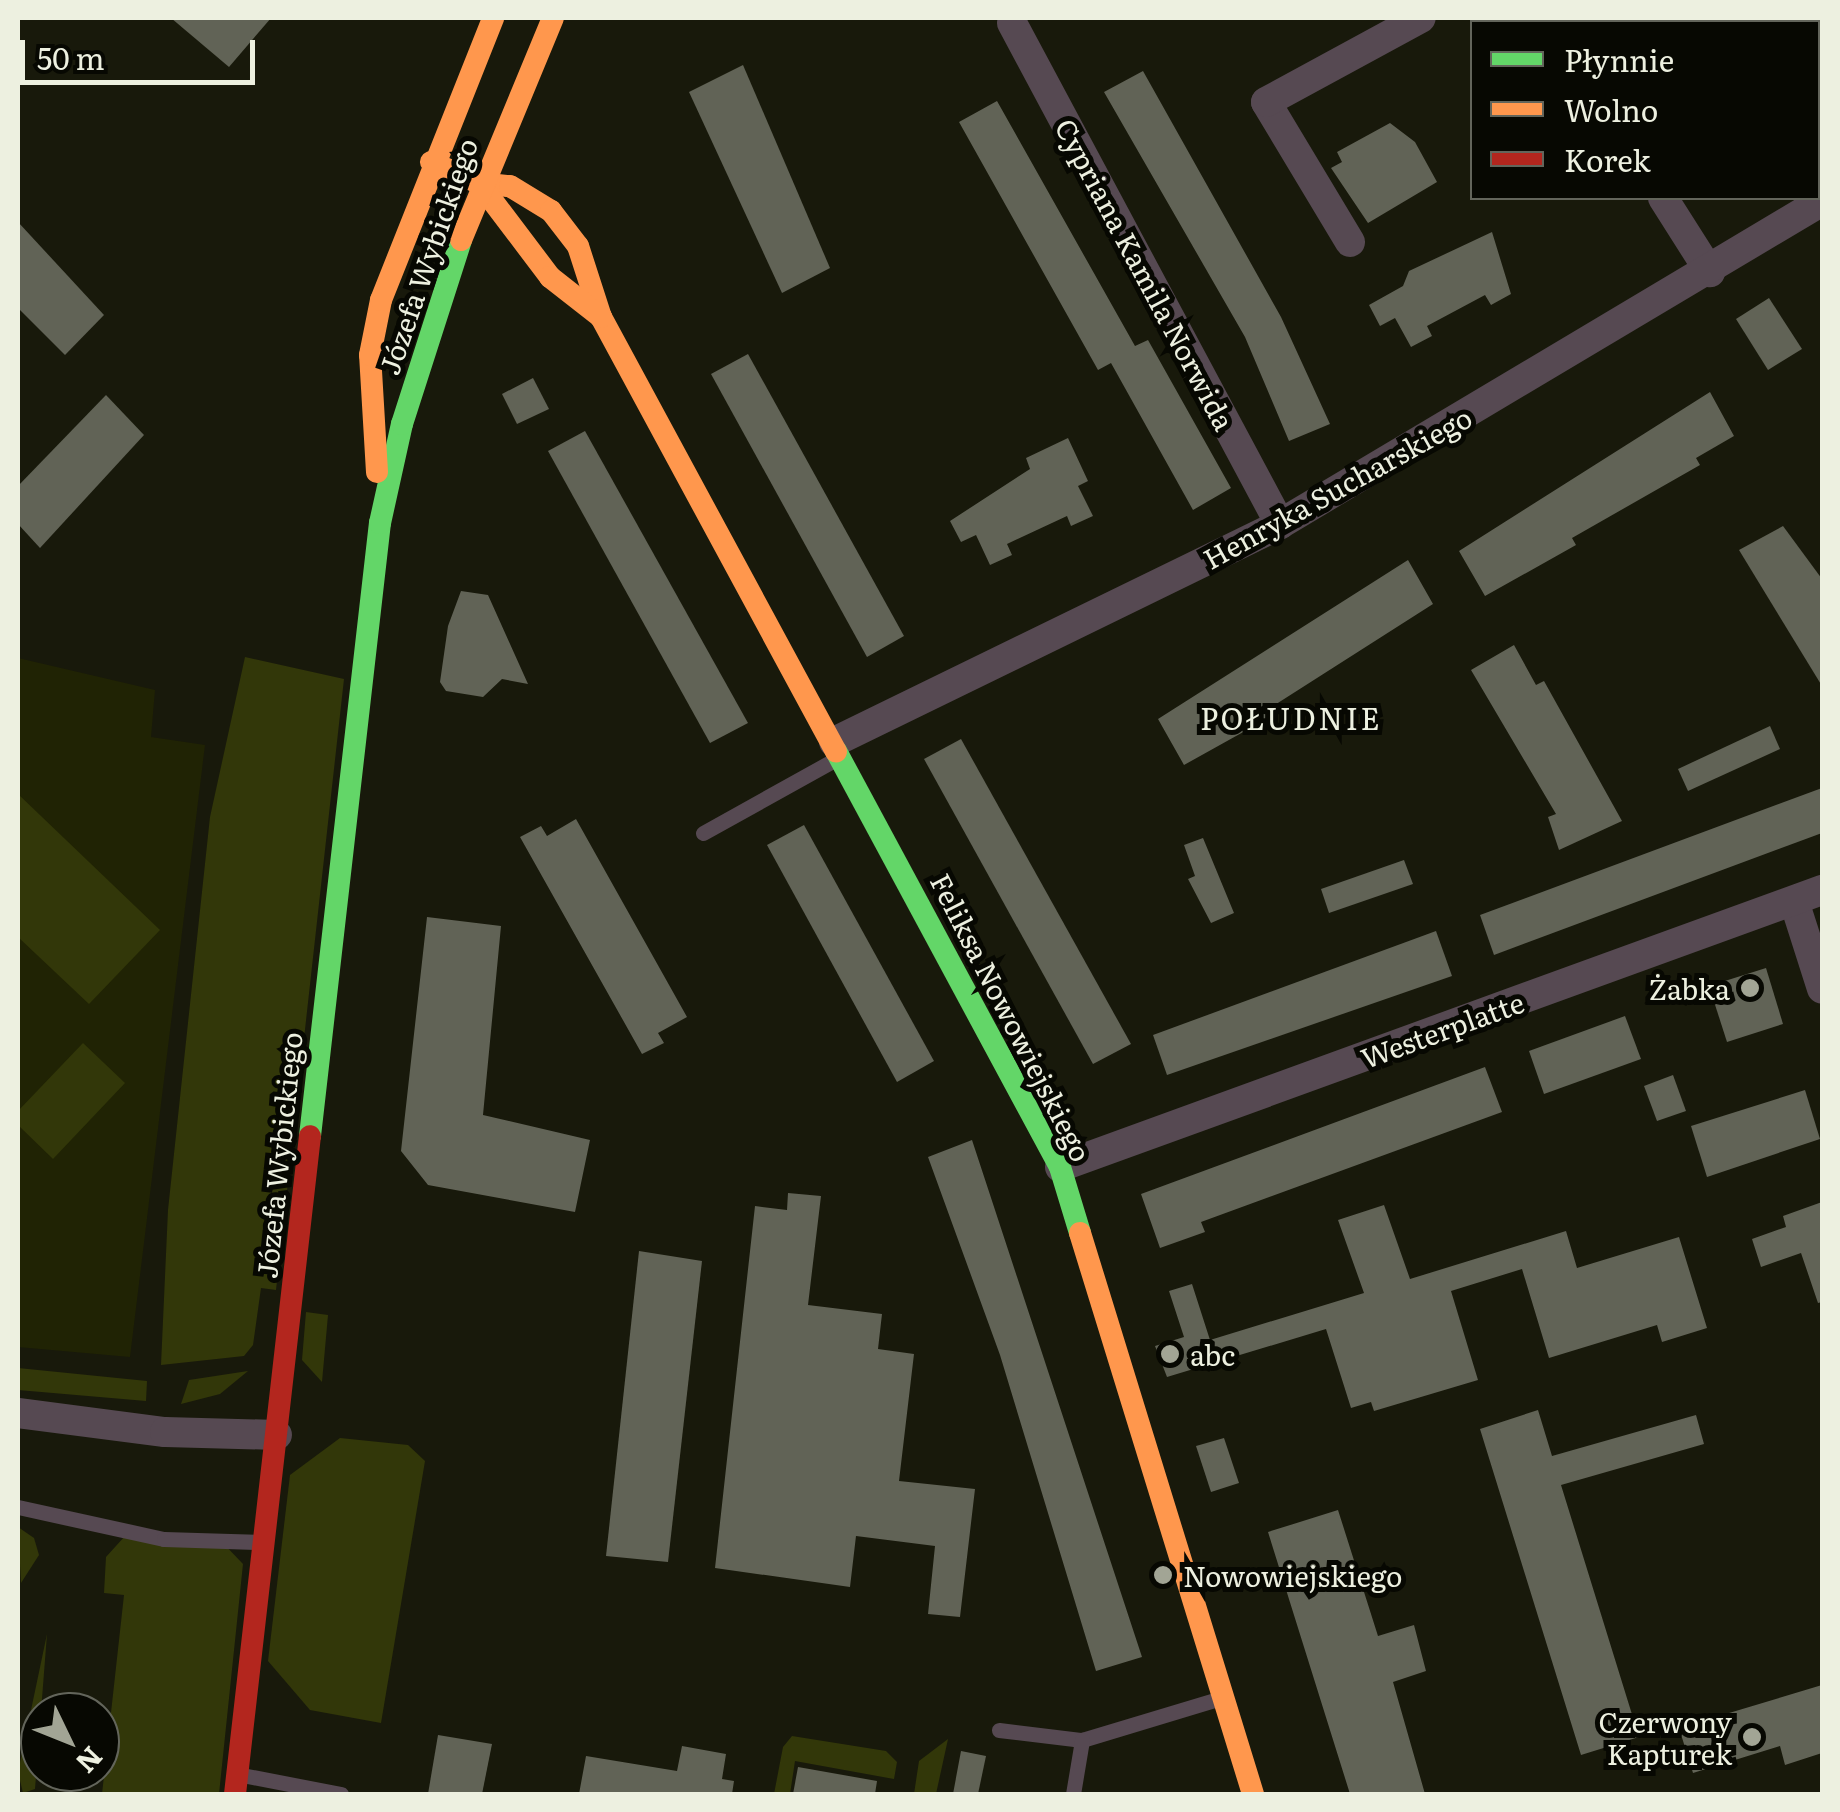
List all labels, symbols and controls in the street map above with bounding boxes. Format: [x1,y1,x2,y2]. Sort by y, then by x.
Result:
scale bar [25,20,260,82]
legend [1470,20,1820,200]
text: 50 m [37,35,105,79]
text: Płynnie [1564,37,1674,81]
text: Wolno [1564,87,1658,131]
street label: Cypriana Kamila Norwida [1049,113,1243,435]
street label: Józefa Wybickiego [371,133,483,379]
text: Korek [1564,137,1651,181]
street label: Henryka Sucharskiego [1197,399,1477,575]
district label: POŁUDNIE [1200,699,1382,735]
street label: Feliksa Nowowiejskiego [925,867,1099,1167]
place label: Żabka [1649,971,1730,1005]
marker: Żabka [1739,977,1761,999]
street label: Westerplatte [1356,984,1528,1074]
street label: Józefa Wybickiego [248,1030,308,1280]
place label: abc [1190,1337,1235,1371]
marker: abc [1159,1343,1181,1365]
place label: Nowowiejskiego [1183,1558,1403,1592]
marker: Nowowiejskiego [1152,1564,1174,1586]
north arrow [20,1692,120,1792]
place label: Czerwony Kapturek [1598,1704,1732,1770]
marker: Czerwony Kapturek [1741,1726,1763,1748]
text: N [67,1738,114,1784]

